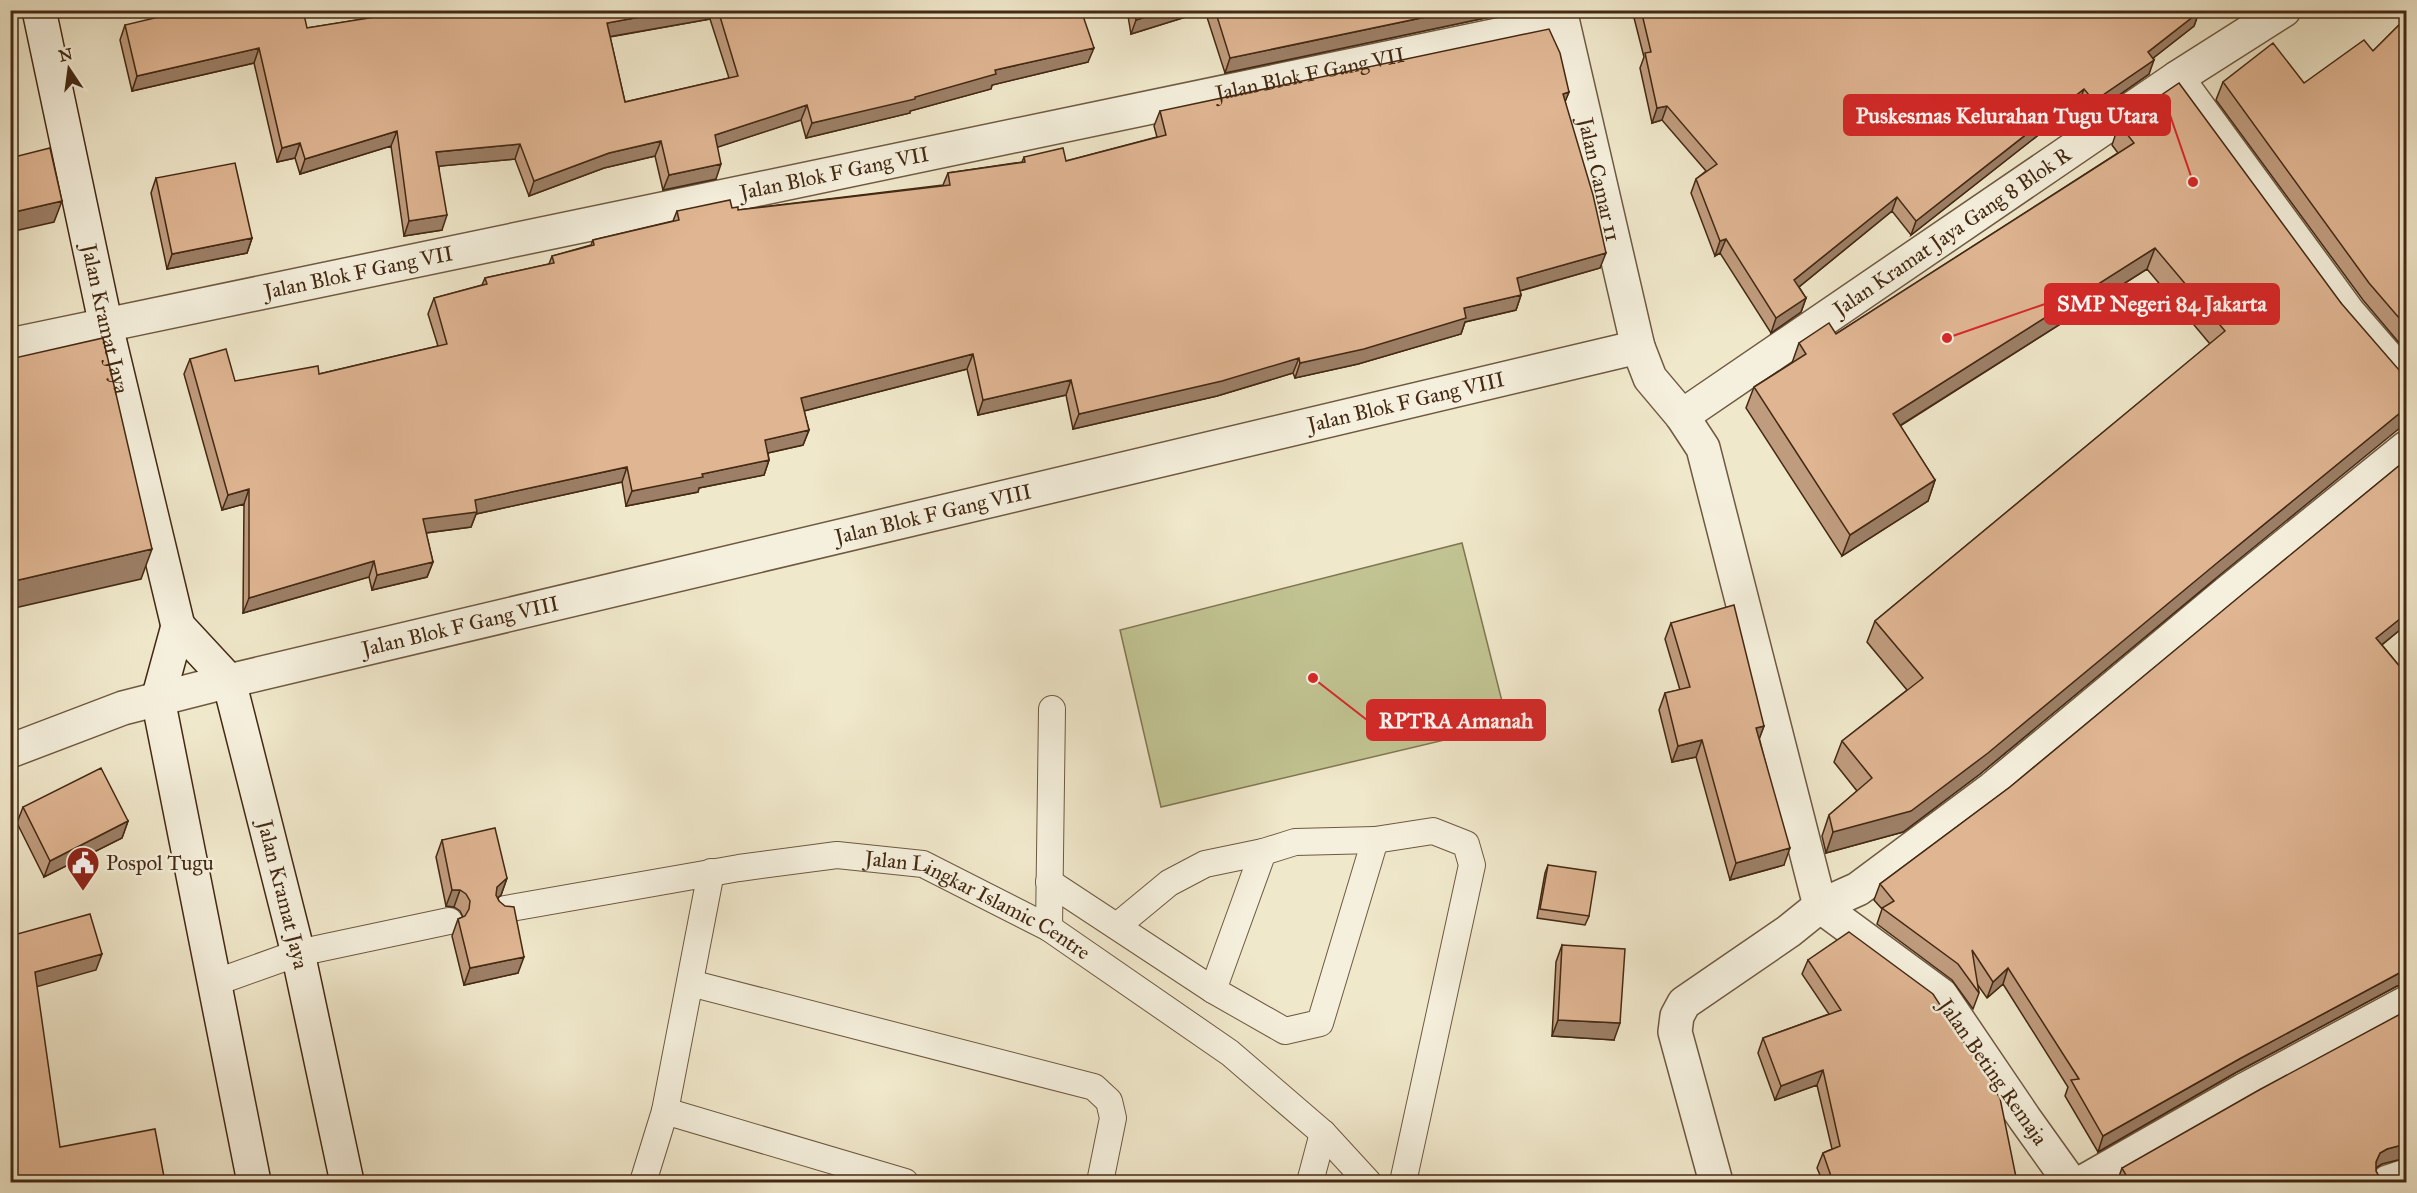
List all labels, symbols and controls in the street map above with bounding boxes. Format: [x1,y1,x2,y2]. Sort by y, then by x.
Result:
north arrow [39,39,99,99]
street label: Jalan Blok F Gang VII [1211,42,1407,107]
text: N [57,44,75,66]
callout: Puskesmas Kelurahan Tugu Utara [1844,95,2170,135]
text: Puskesmas Kelurahan Tugu Utara [1856,102,2159,129]
street label: Jalan Camar 11 [1572,113,1626,244]
street label: Jalan Blok F Gang VII [735,141,931,206]
street label: Jalan Kramat Jaya Gang 8 Blok R [1827,141,2077,323]
street label: Jalan Kramat Jaya [76,240,135,397]
street label: Jalan Blok F Gang VII [260,240,455,305]
callout: SMP Negeri 84 Jakarta [2045,284,2279,324]
text: SMP Negeri 84 Jakarta [2057,290,2268,318]
street label: Jalan Blok F Gang VIII [1303,366,1507,438]
street label: Jalan Blok F Gang VIII [830,478,1034,550]
street label: Jalan Blok F Gang VIII [357,590,561,663]
callout: RPTRA Amanah [1367,700,1545,740]
text: RPTRA Amanah [1379,707,1534,734]
street label: Jalan Kramat Jaya [251,816,314,972]
public building icon: Pospol Tugu [65,845,101,892]
street label: Jalan Lingkar Islamic Centre [862,845,1095,966]
place label: Pospol Tugu [106,850,214,876]
street label: Jalan Beting Remaja [1932,992,2053,1150]

